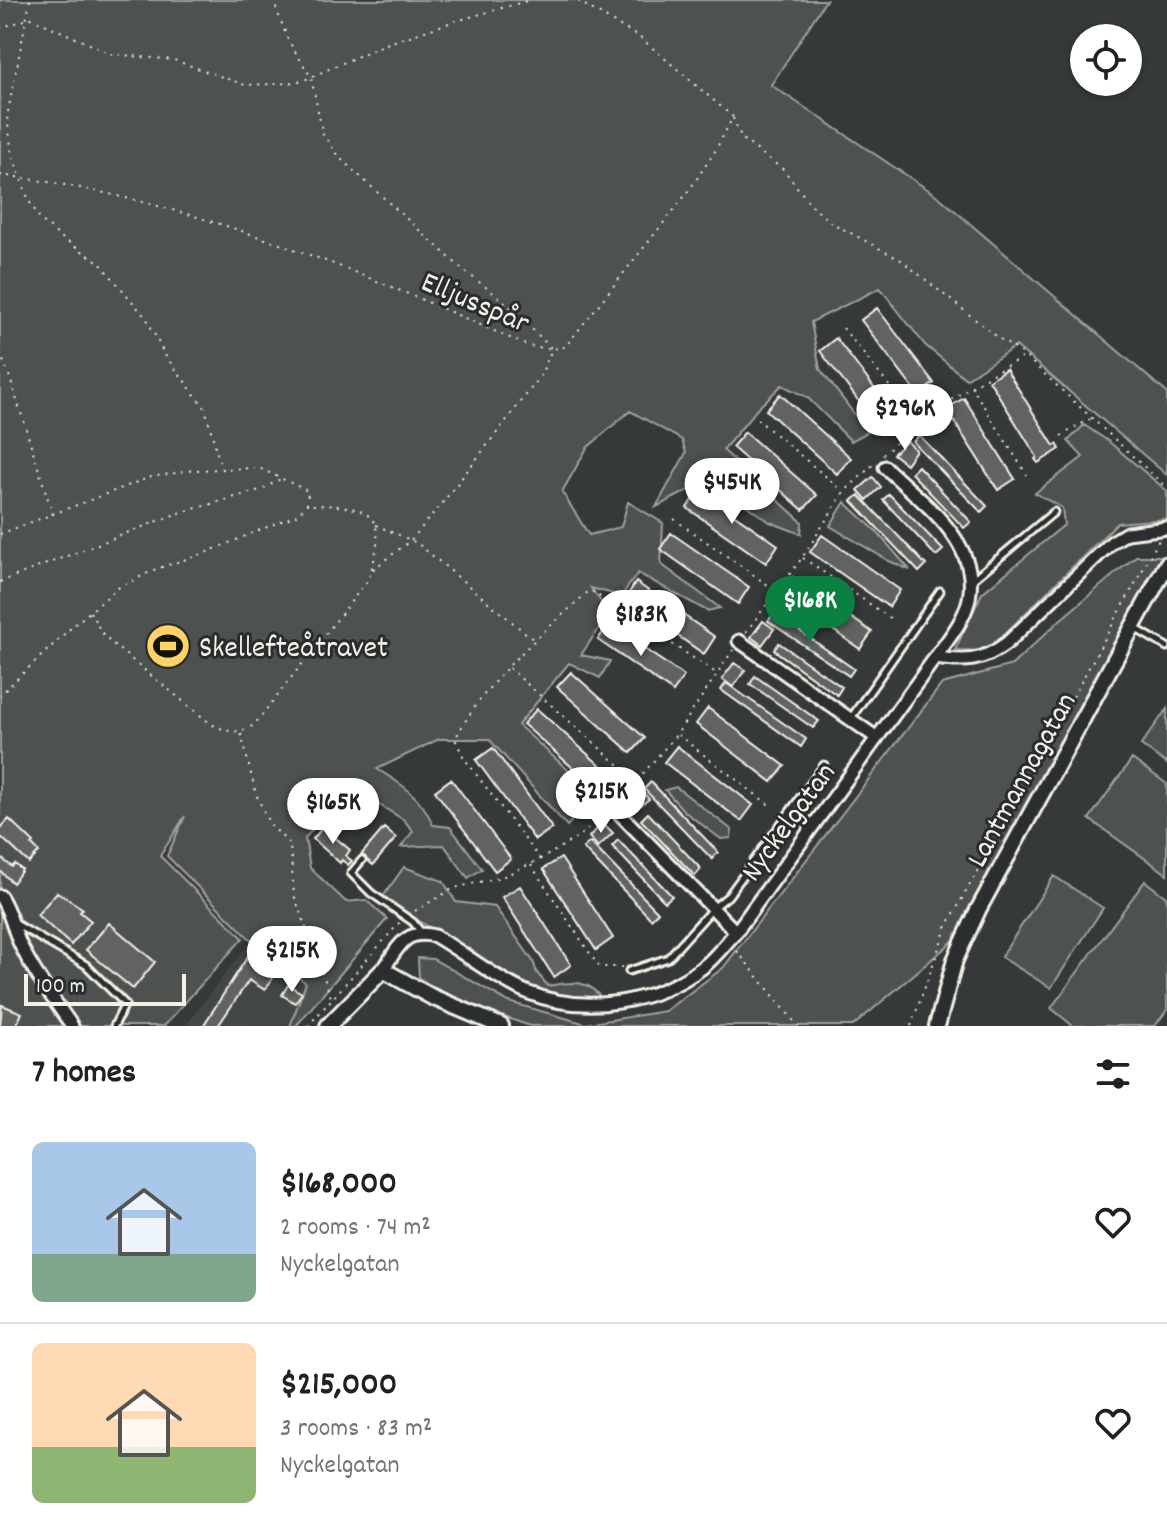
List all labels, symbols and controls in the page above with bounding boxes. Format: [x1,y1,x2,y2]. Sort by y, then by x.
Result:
map controls [1070,24,1142,96]
button: locate [1070,24,1142,96]
street label: Elljusspår [413,263,535,347]
pin: $296K [849,384,961,452]
text: $296K [874,391,936,428]
pin: $454K [676,458,788,526]
text: $454K [703,465,761,502]
pin: $168K [754,576,866,644]
text: $168K [783,583,837,620]
pin: $183K [585,590,697,658]
text: $183K [615,597,667,634]
sports icon: Skellefteåtravet [144,622,192,670]
place label: Skellefteåtravet [199,629,388,672]
street label: Lantmannagatan [958,686,1090,876]
street label: Nyckelgatan [733,755,849,892]
pin: $215K [545,767,657,835]
text: $215K [574,774,628,811]
pin: $165K [277,778,389,846]
text: $165K [305,785,361,822]
pin: $215K [236,926,348,994]
text: $215K [265,933,319,970]
scale bar [24,970,186,1006]
text: 100 m [36,972,85,1003]
text: 7 homes [32,1050,136,1099]
icon: filters [1091,1052,1135,1096]
text: $168,000 [280,1161,397,1210]
icon: home [96,1174,192,1270]
icon: heart [1091,1200,1135,1244]
text: 2 rooms · 74 m² [280,1210,431,1247]
text: Nyckelgatan [280,1247,400,1284]
text: $215,000 [280,1362,397,1411]
icon: home [96,1375,192,1471]
icon: heart [1091,1401,1135,1445]
text: 3 rooms · 83 m² [280,1411,432,1448]
text: Nyckelgatan [280,1448,400,1485]

